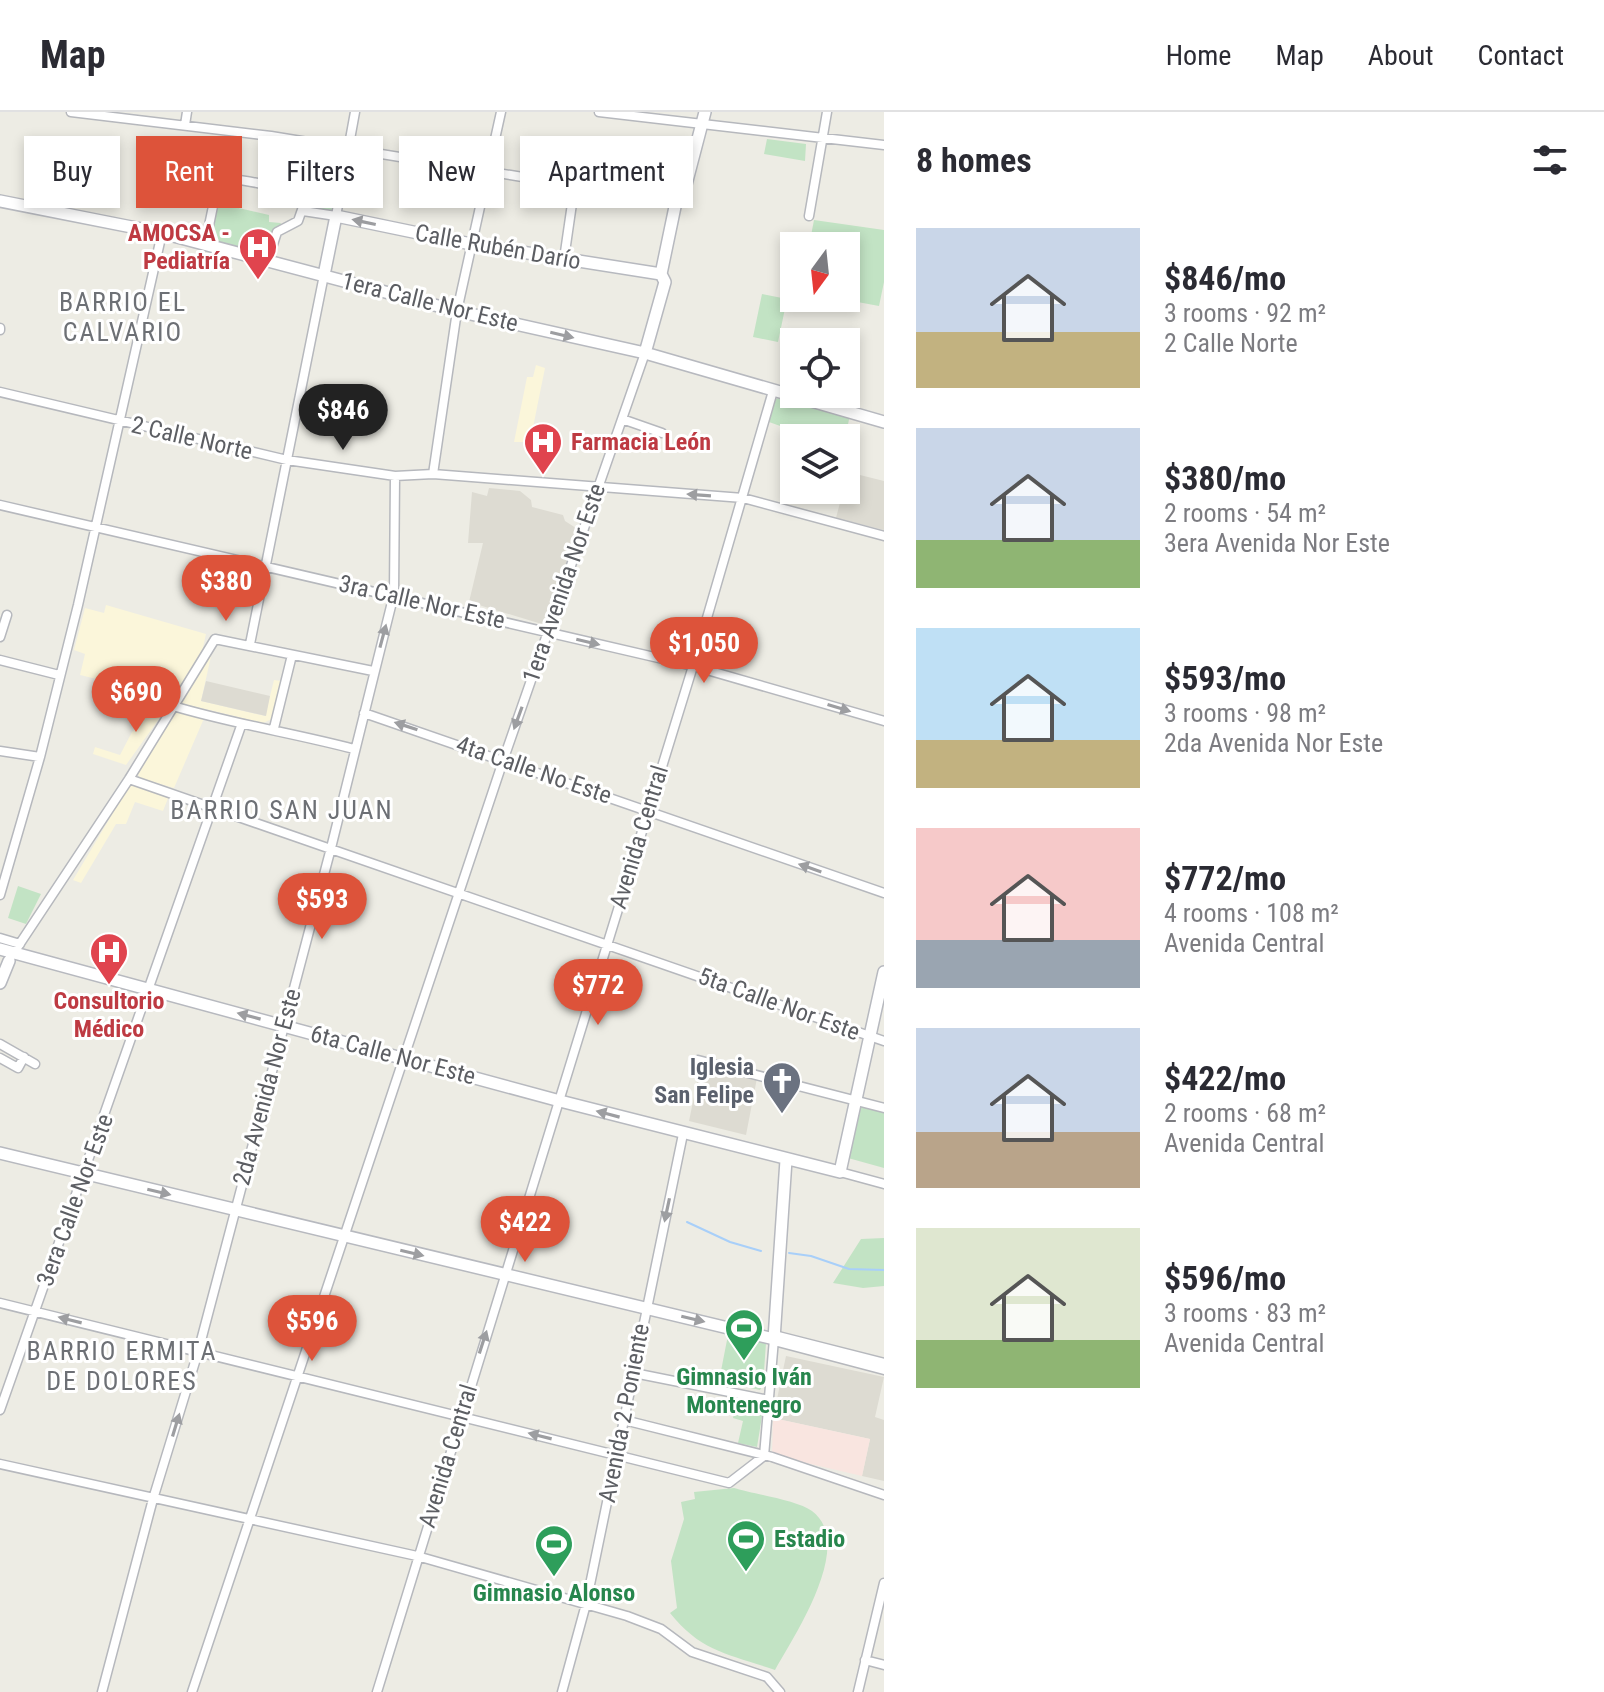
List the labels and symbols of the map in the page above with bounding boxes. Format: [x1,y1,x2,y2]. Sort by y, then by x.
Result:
one-way arrow [351,215,376,228]
place label: AMOCSA - Pediatría [128,219,230,275]
street label: Calle Rubén Darío [413,219,583,275]
hospital icon: AMOCSA - Pediatría [237,226,279,281]
north arrow [780,232,860,312]
street label: 1era Calle Nor Este [339,267,521,337]
district label: BARRIO EL CALVARIO [59,287,187,347]
one-way arrow [550,329,575,342]
pin: $846 [296,384,390,452]
street label: 2 Calle Norte [129,410,255,466]
hospital icon: Farmacia León [522,421,564,476]
place label: Farmacia León [571,428,711,456]
street label: 1era Avenida Nor Este [517,480,611,686]
one-way arrow [686,488,711,501]
pin: $380 [179,555,273,623]
street label: 3ra Calle Nor Este [336,569,508,635]
pin: $1,050 [639,617,769,685]
one-way arrow [377,624,389,649]
one-way arrow [575,636,600,648]
pin: $690 [89,666,183,734]
one-way arrow [827,702,851,715]
one-way arrow [511,706,524,730]
one-way arrow [394,720,418,732]
street label: 4ta Calle No Este [453,730,615,810]
street label: Avenida Central [604,762,674,912]
district label: BARRIO SAN JUAN [170,795,394,825]
one-way arrow [798,861,822,873]
pin: $593 [275,873,369,941]
hospital icon: Consultorio Médico [88,931,130,986]
pin: $772 [551,959,645,1027]
street label: 5ta Calle Nor Este [694,962,864,1046]
street label: 2da Avenida Nor Este [227,986,307,1188]
place label: Consultorio Médico [53,987,165,1043]
one-way arrow [236,1009,260,1022]
street label: 6ta Calle Nor Este [307,1020,479,1090]
place label: Iglesia San Felipe [654,1053,754,1109]
church icon: Iglesia San Felipe [761,1060,803,1115]
one-way arrow [595,1107,619,1120]
street label: 3era Calle Nor Este [31,1110,119,1290]
one-way arrow [147,1187,172,1199]
pin: $422 [478,1196,572,1264]
one-way arrow [660,1198,673,1223]
one-way arrow [400,1247,425,1259]
pin: $596 [265,1295,359,1363]
sports icon: Gimnasio Iván Montenegro [723,1307,765,1362]
one-way arrow [58,1314,83,1326]
one-way arrow [680,1314,705,1326]
street label: Avenida 2 Poniente [593,1321,655,1505]
one-way arrow [477,1329,490,1353]
district label: BARRIO ERMITA DE DOLORES [27,1336,217,1396]
place label: Gimnasio Iván Montenegro [676,1363,812,1419]
street label: Avenida Central [413,1381,483,1531]
one-way arrow [170,1412,183,1436]
one-way arrow [528,1429,553,1442]
sports icon: Estadio [725,1518,767,1573]
sports icon: Gimnasio Alonso [533,1523,575,1578]
place label: Estadio [774,1525,845,1553]
place label: Gimnasio Alonso [473,1579,635,1607]

